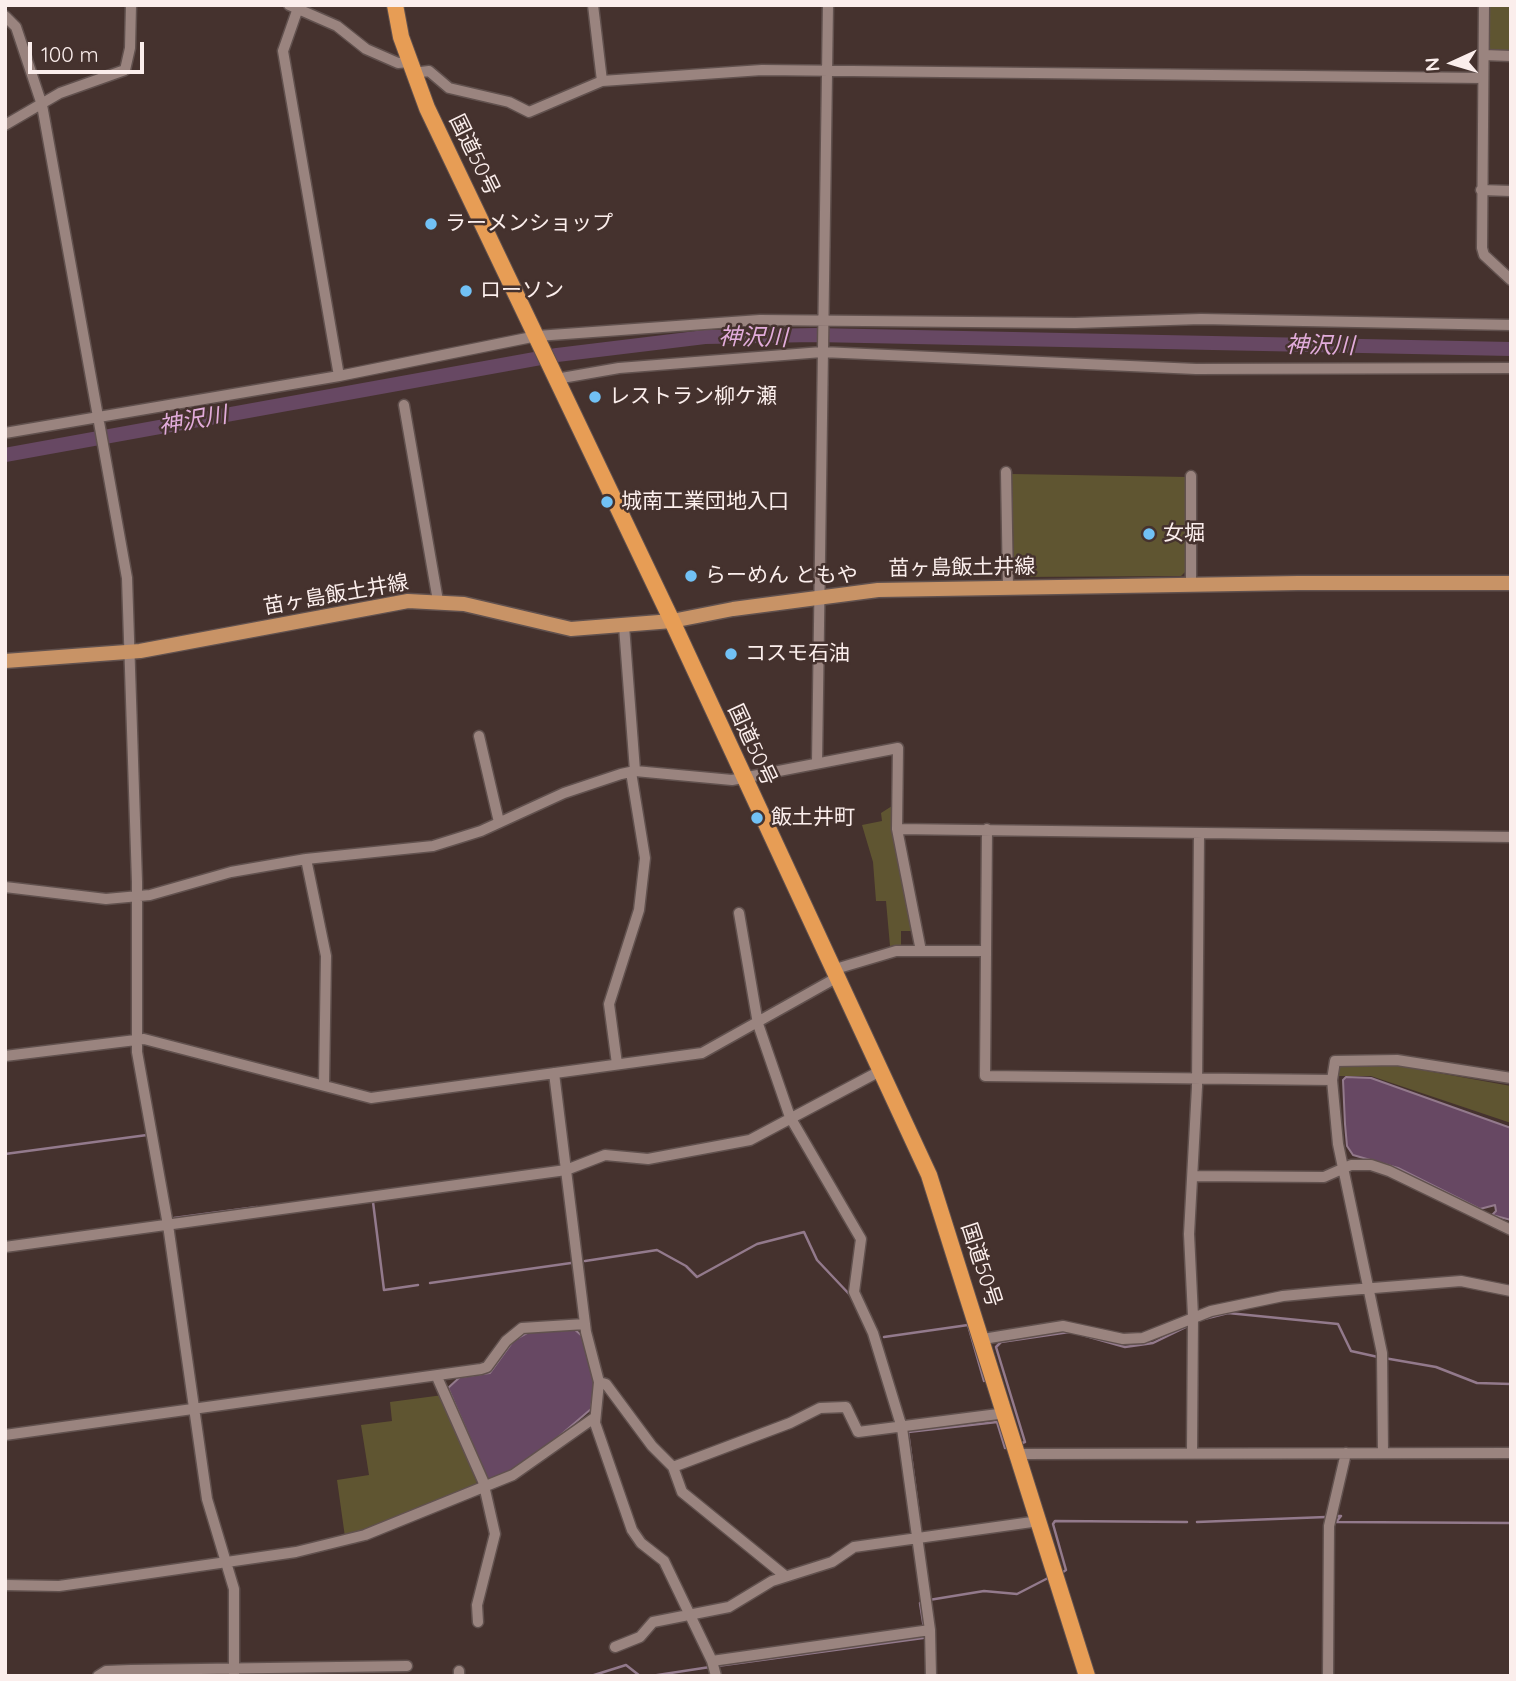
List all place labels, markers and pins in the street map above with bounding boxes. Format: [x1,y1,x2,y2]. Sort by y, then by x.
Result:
place label: ラーメンショップ [445,211,613,237]
marker: ラーメンショップ [423,216,439,232]
place label: ローソン [480,278,564,304]
marker: ローソン [458,283,474,299]
place label: レストラン柳ケ瀬 [609,384,777,410]
marker: レストラン柳ケ瀬 [587,389,603,405]
place label: 城南工業団地入口 [621,489,789,515]
marker: 城南工業団地入口 [599,494,615,510]
place label: 女堀 [1163,521,1205,547]
marker: 女堀 [1141,526,1157,542]
place label: らーめん ともや [705,563,858,589]
marker: らーめん ともや [683,568,699,584]
place label: コスモ石油 [745,641,850,667]
marker: コスモ石油 [723,646,739,662]
place label: 飯土井町 [771,805,855,831]
marker: 飯土井町 [749,810,765,826]

